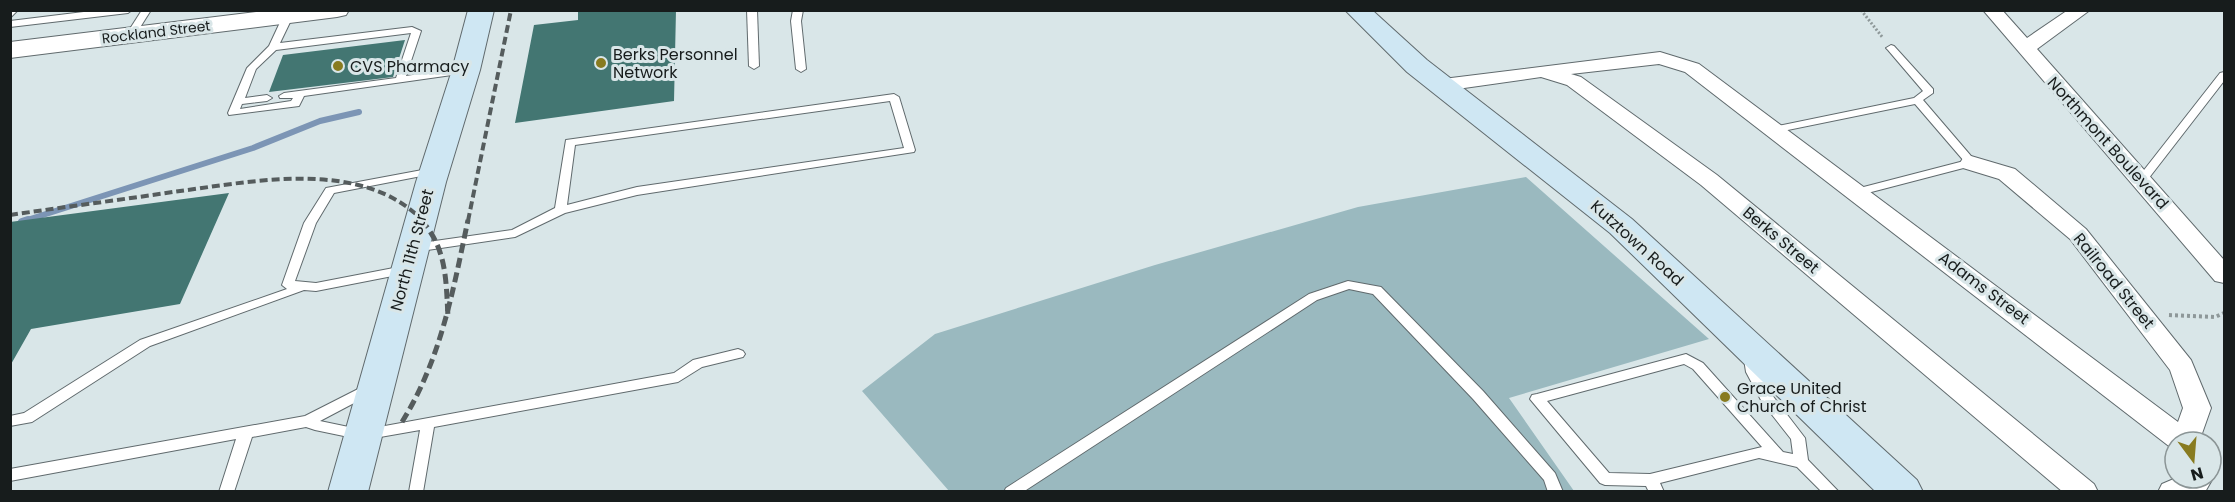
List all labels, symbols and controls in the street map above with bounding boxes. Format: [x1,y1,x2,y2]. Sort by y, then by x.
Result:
street label: Rockland Street [101,15,211,49]
place label: Berks Personnel Network [613,43,738,84]
place label: CVS Pharmacy [350,55,469,78]
marker: Berks Personnel Network [594,56,608,70]
marker: CVS Pharmacy [331,59,345,73]
street label: Northmont Boulevard [2042,72,2174,214]
street label: North 11th Street [385,186,439,313]
street label: Kutztown Road [1585,195,1689,291]
street label: Berks Street [1738,201,1824,279]
street label: Railroad Street [2068,228,2160,334]
street label: Adams Street [1934,246,2034,330]
place label: Grace United Church of Christ [1737,377,1867,418]
marker: Grace United Church of Christ [1718,390,1732,404]
north arrow [2163,430,2223,490]
text: N [2188,461,2206,487]

